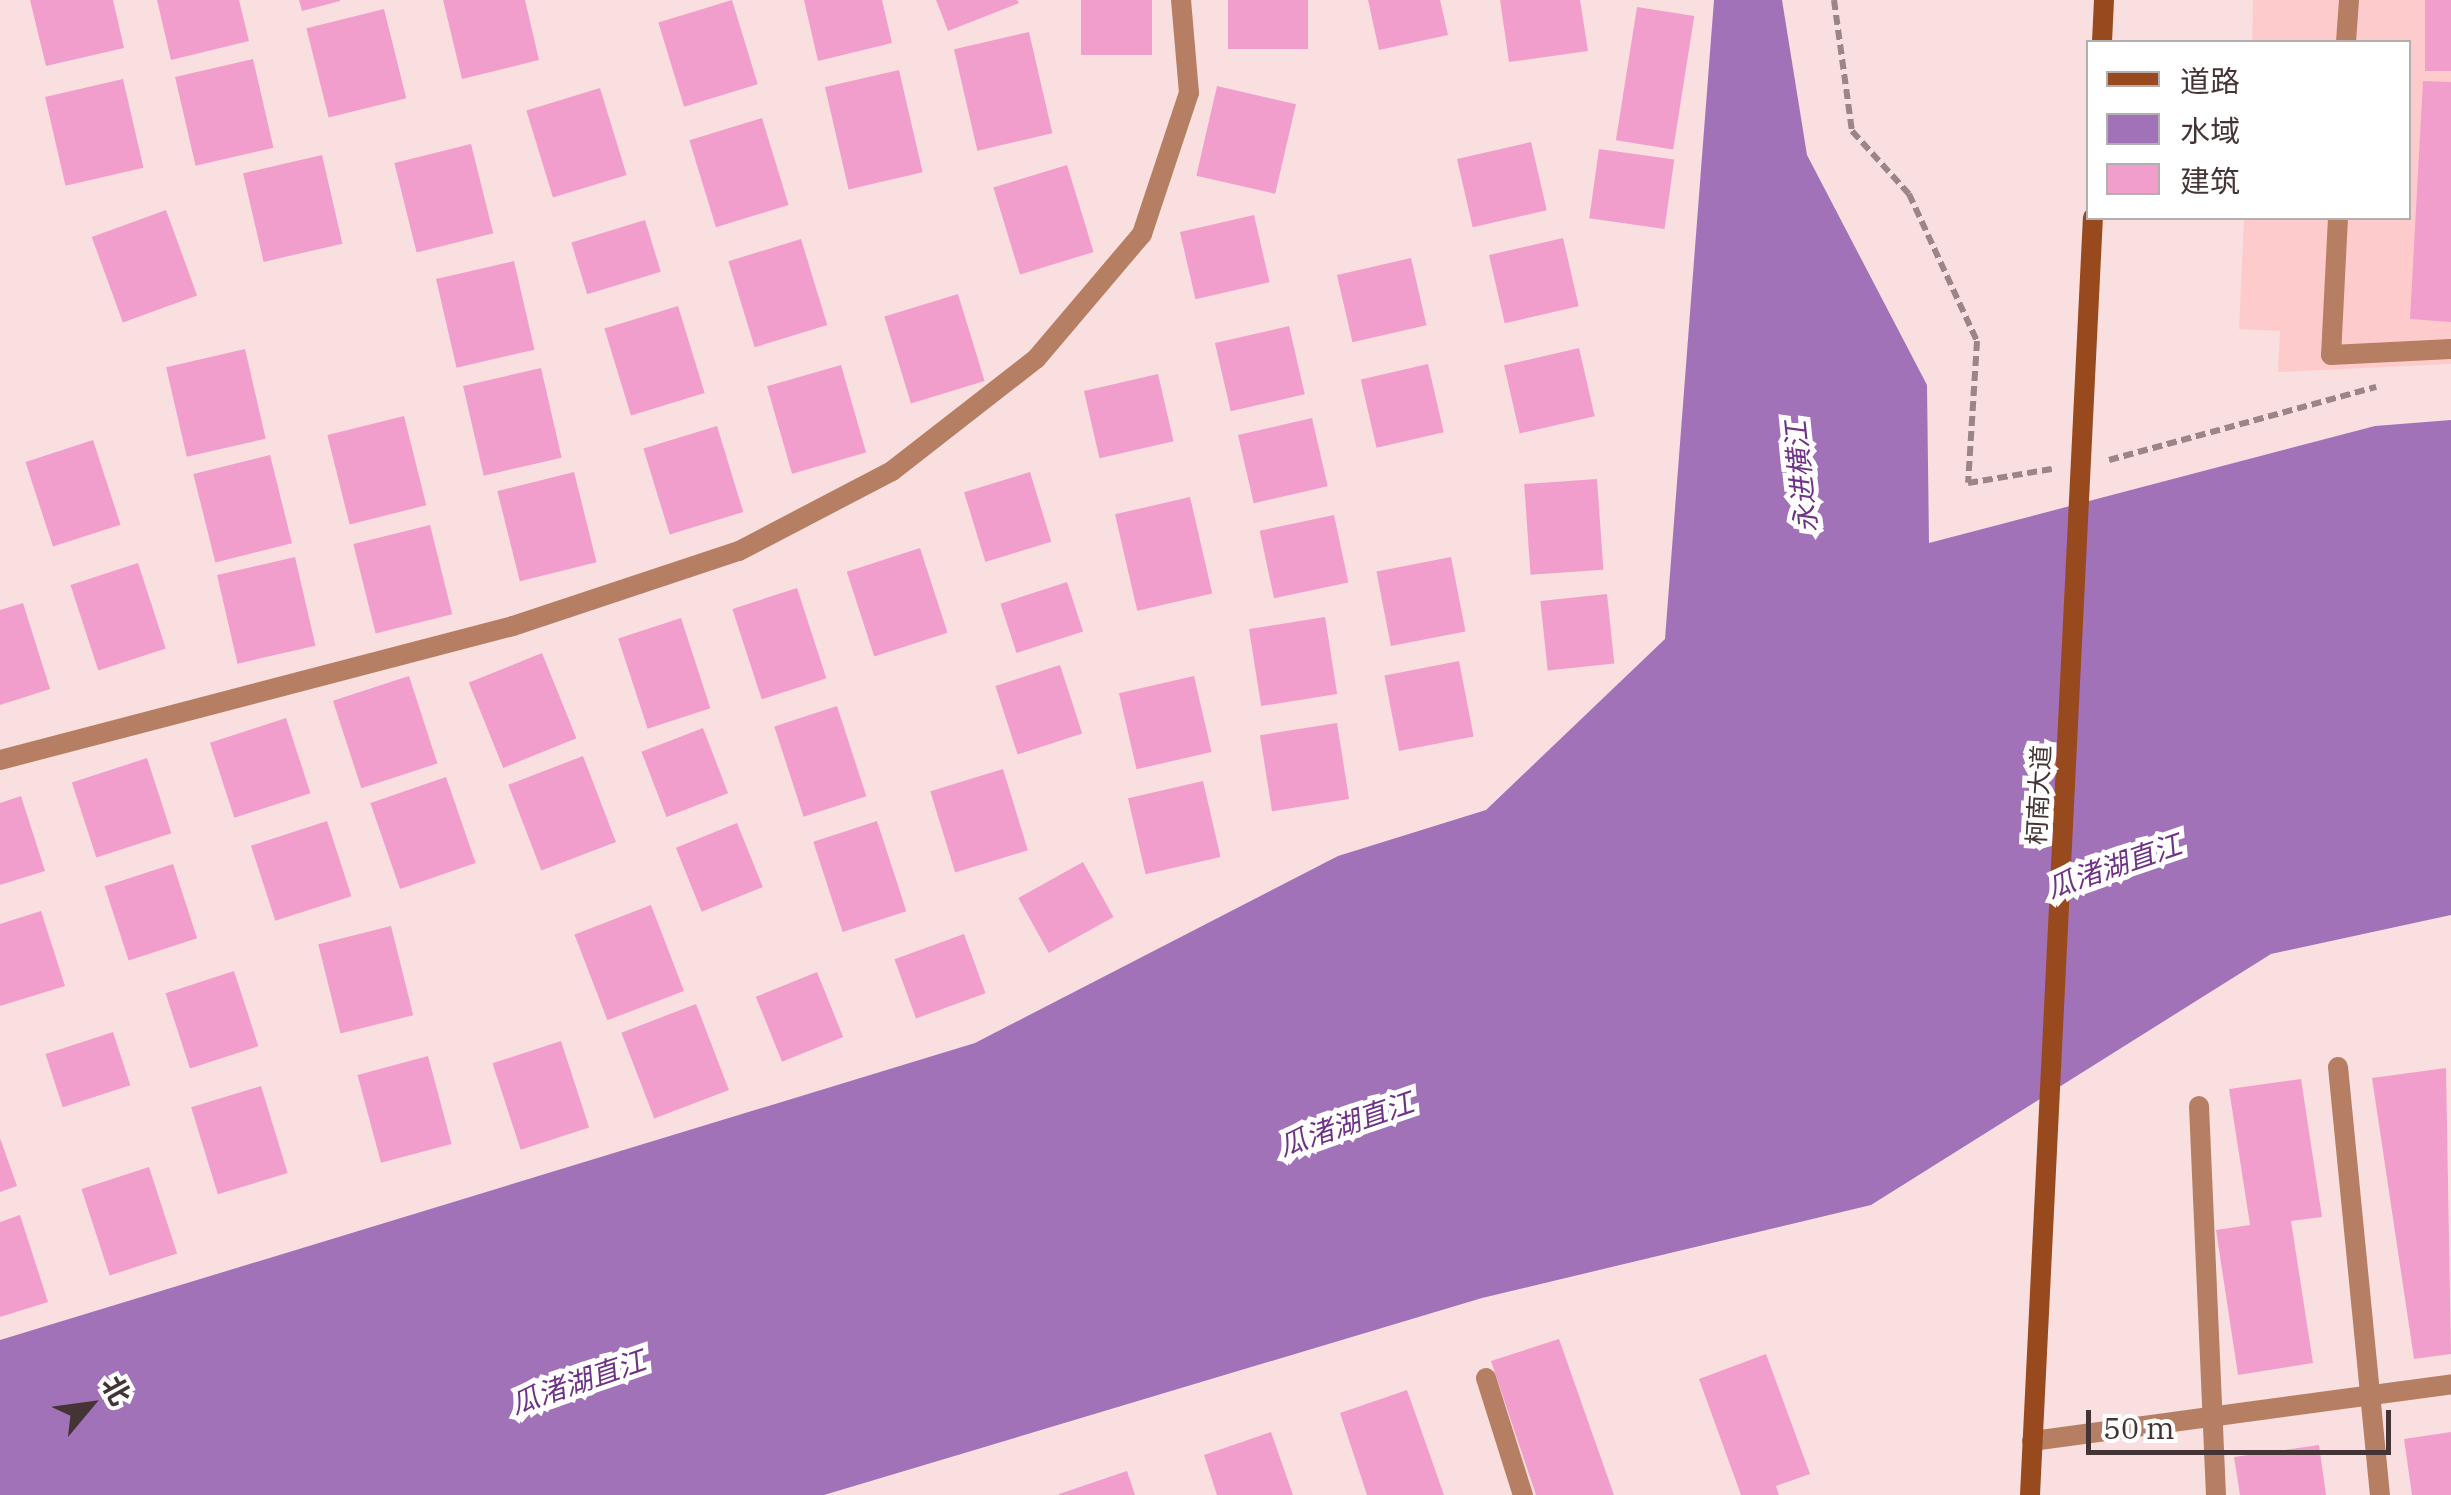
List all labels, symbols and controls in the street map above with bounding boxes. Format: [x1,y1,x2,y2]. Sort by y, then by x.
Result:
legend [2086,40,2411,220]
text: 道路 [2180,61,2240,100]
text: 水域 [2180,111,2240,150]
text: 建筑 [2180,161,2240,200]
water label: 永进横江 [1778,420,1824,534]
street label: 柯南大道 [2021,744,2057,846]
water label: 瓜渚湖直江 [2042,827,2186,905]
water label: 瓜渚湖直江 [1274,1085,1418,1163]
water label: 瓜渚湖直江 [506,1343,650,1421]
north arrow [40,1355,140,1455]
text: 北 [94,1369,140,1411]
scale bar [2091,1390,2396,1452]
text: 50 m [2103,1408,2175,1447]

